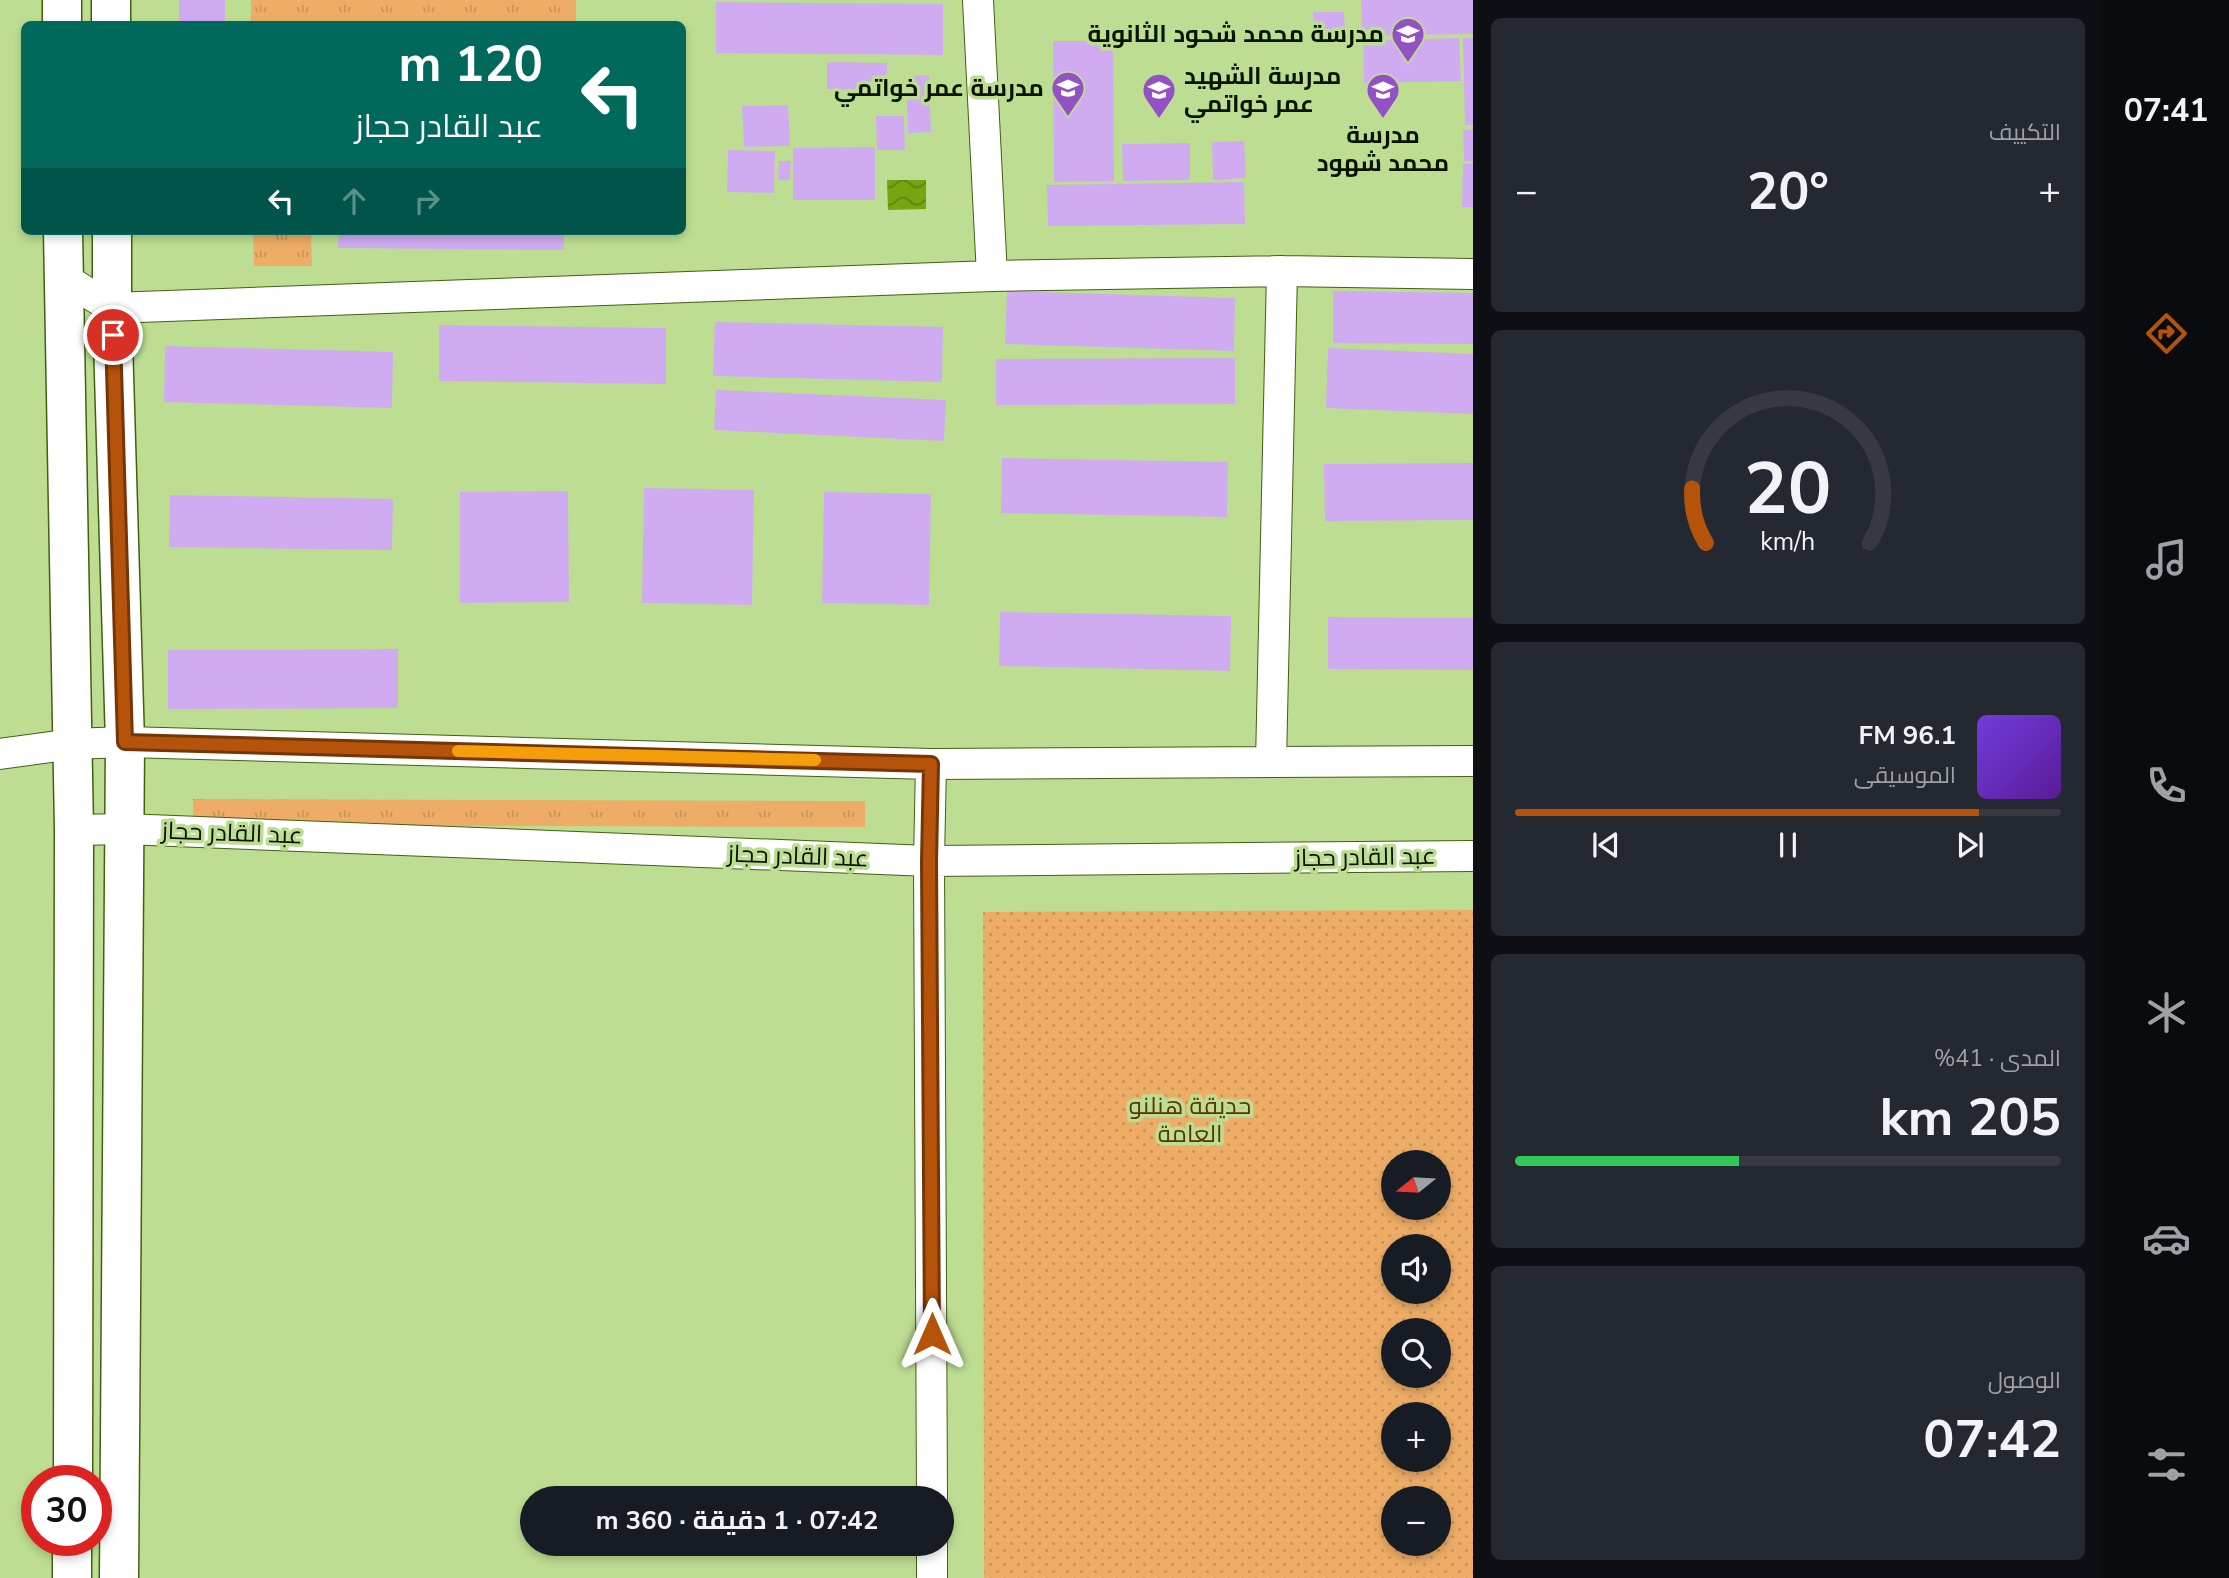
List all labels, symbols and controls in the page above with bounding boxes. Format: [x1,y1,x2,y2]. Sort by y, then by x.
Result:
school or university icon: مدرسة محمد شحود الثانوية [1389,15,1427,64]
place label: مدرسة محمد شحود الثانوية [1088,18,1384,50]
text: 120 m [399,31,543,98]
icon: left [567,49,658,140]
place label: مدرسة الشهيد عمر خواتمي [1184,60,1342,123]
school or university icon: مدرسة عمر خواتمي [1049,69,1087,118]
school or university icon: مدرسة الشهيد عمر خواتمي [1140,71,1178,120]
school or university icon: مدرسة محمد شهود [1364,71,1402,120]
place label: مدرسة عمر خواتمي [834,72,1044,107]
text: 07:41 [2124,89,2208,132]
text: عبد القادر حجاز [355,105,543,148]
text: التكييف [1989,117,2061,148]
place label: مدرسة محمد شهود [1317,119,1449,179]
text: 20° [1747,156,1829,227]
text: − [1515,166,1538,217]
text: + [2038,166,2061,217]
icon: left [262,182,300,220]
icon: ahead [335,182,373,220]
icon: right [408,182,446,220]
pin [83,305,143,365]
icon: directions [2142,309,2191,358]
icon: arrive [94,316,132,354]
text: 20 [1744,439,1832,539]
text: km/h [1760,525,1816,559]
icon: music [2142,535,2191,584]
text: 96.1 FM [1859,718,1956,753]
text: الموسيقى [1854,760,1956,791]
icon: phone [2142,761,2191,810]
street label: عبد القادر حجاز [159,814,303,851]
icon: previous [1587,826,1625,864]
icon: pause [1769,826,1807,864]
icon: next [1951,826,1989,864]
street label: عبد القادر حجاز [725,837,869,874]
street label: عبد القادر حجاز [1292,840,1436,874]
icon: climate [2142,988,2191,1037]
text: المدى · 41% [1934,1043,2061,1074]
text: 205 km [1880,1082,2061,1153]
park label: حديقة هنلنو العامة [1129,1090,1251,1150]
north arrow [1381,1150,1451,1220]
map controls [1381,1150,1451,1556]
icon: car [2142,1214,2191,1263]
button: sound [1381,1234,1451,1304]
position arrow [895,1297,969,1371]
button: search [1381,1318,1451,1388]
text: الوصول [1988,1365,2061,1396]
button: + [1381,1402,1451,1472]
text: 07:42 [1923,1404,2061,1475]
icon: filters [2142,1440,2191,1489]
speed limit sign: 30 [21,1465,112,1556]
button: − [1381,1486,1451,1556]
text: 07:42 · 1 دقيقة · 360 m [596,1503,878,1538]

